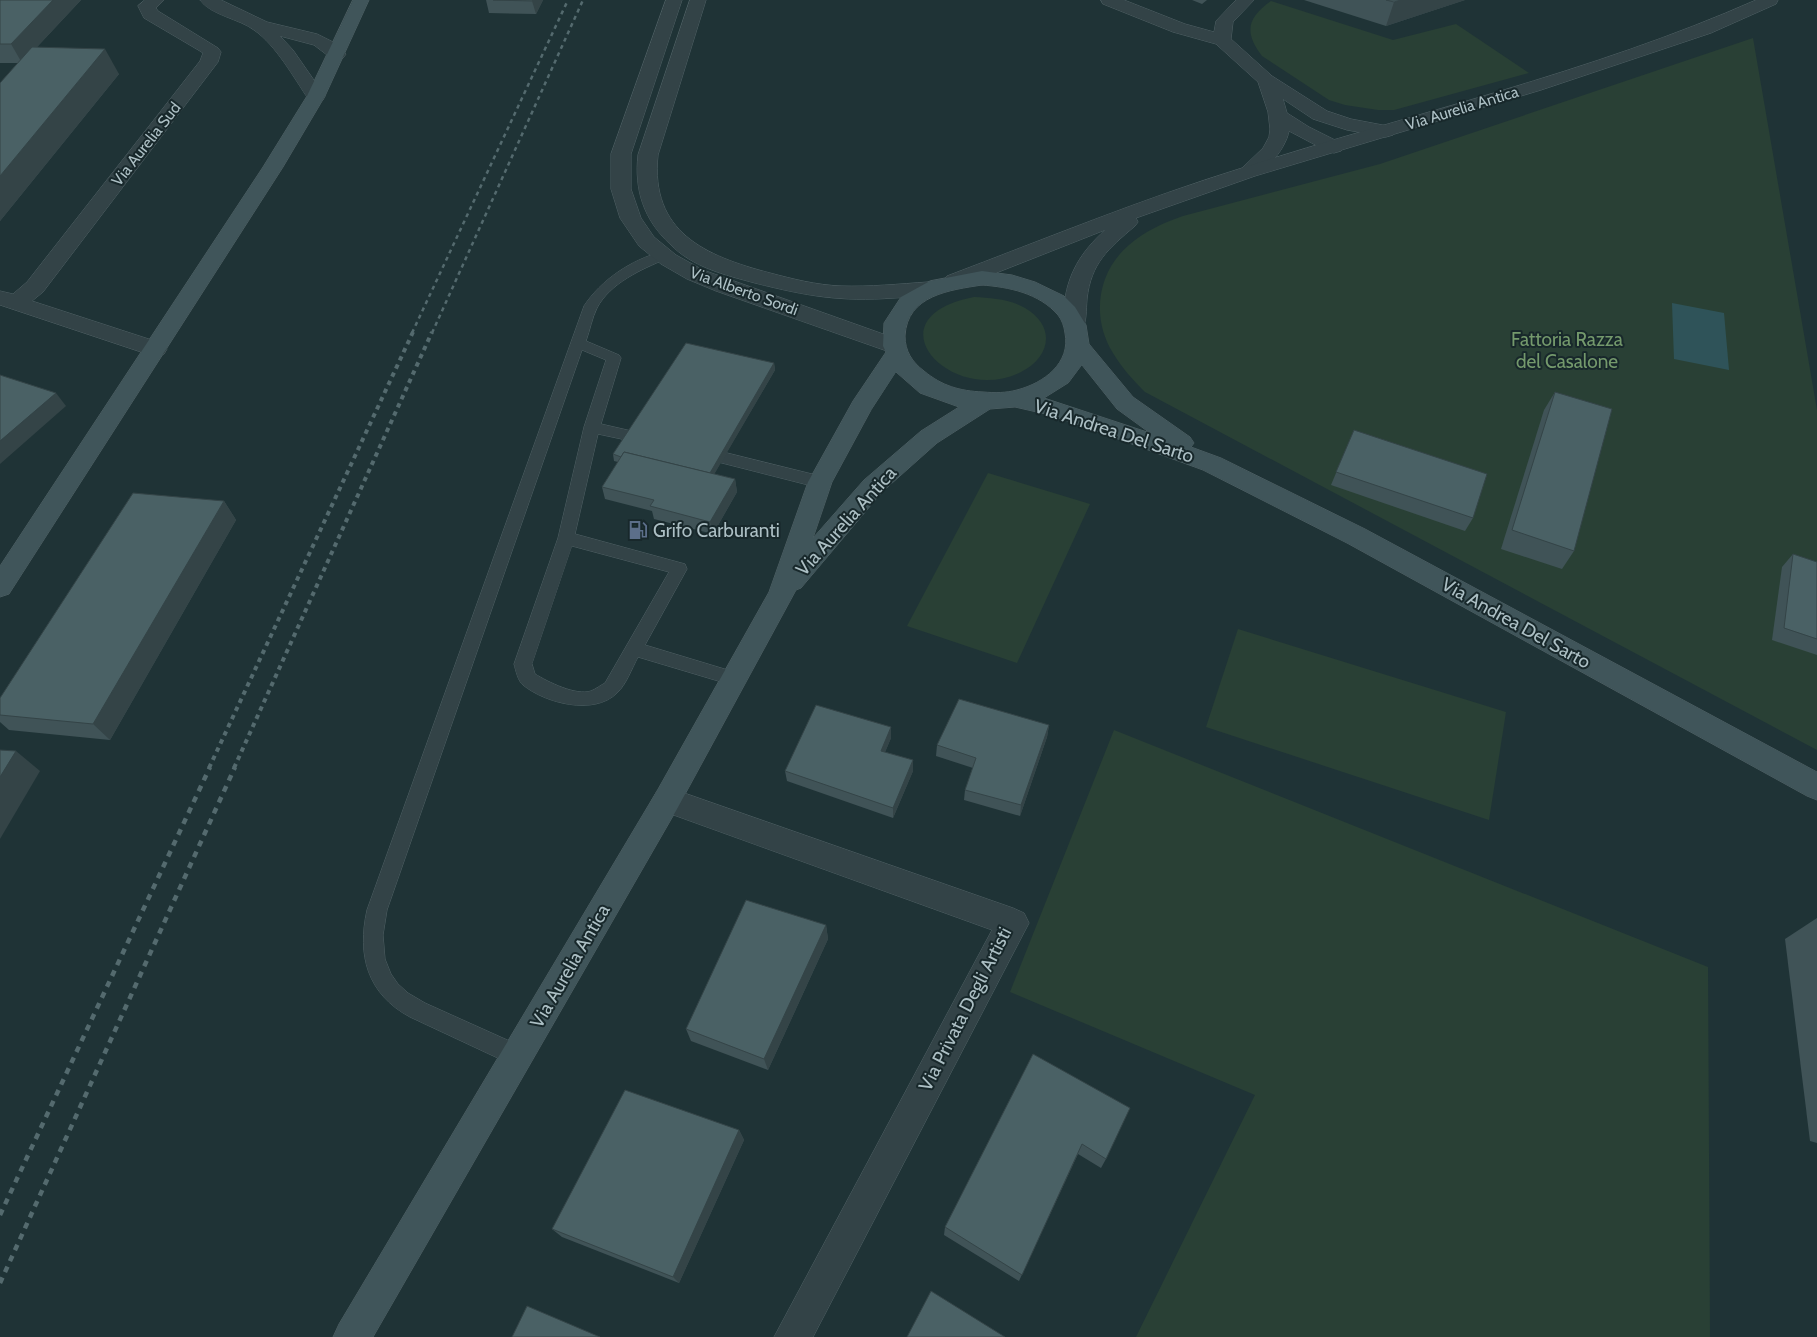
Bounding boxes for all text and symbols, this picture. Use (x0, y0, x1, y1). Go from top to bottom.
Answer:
street label: Via Aurelia Antica (1403, 82, 1521, 134)
street label: Via Aurelia Sud (107, 98, 185, 190)
street label: Via Alberto Sordi (687, 263, 801, 319)
park label: Fattoria Razza del Casalone (1511, 328, 1623, 373)
street label: Via Andrea Del Sarto (1031, 394, 1197, 468)
street label: Via Aurelia Antica (791, 462, 901, 580)
fuel station icon: Grifo Carburanti (627, 519, 649, 541)
place label: Grifo Carburanti (653, 519, 780, 542)
street label: Via Andrea Del Sarto (1437, 573, 1595, 673)
street label: Via Aurelia Antica (525, 900, 615, 1032)
street label: Via Privata Degli Artisti (914, 923, 1016, 1095)

